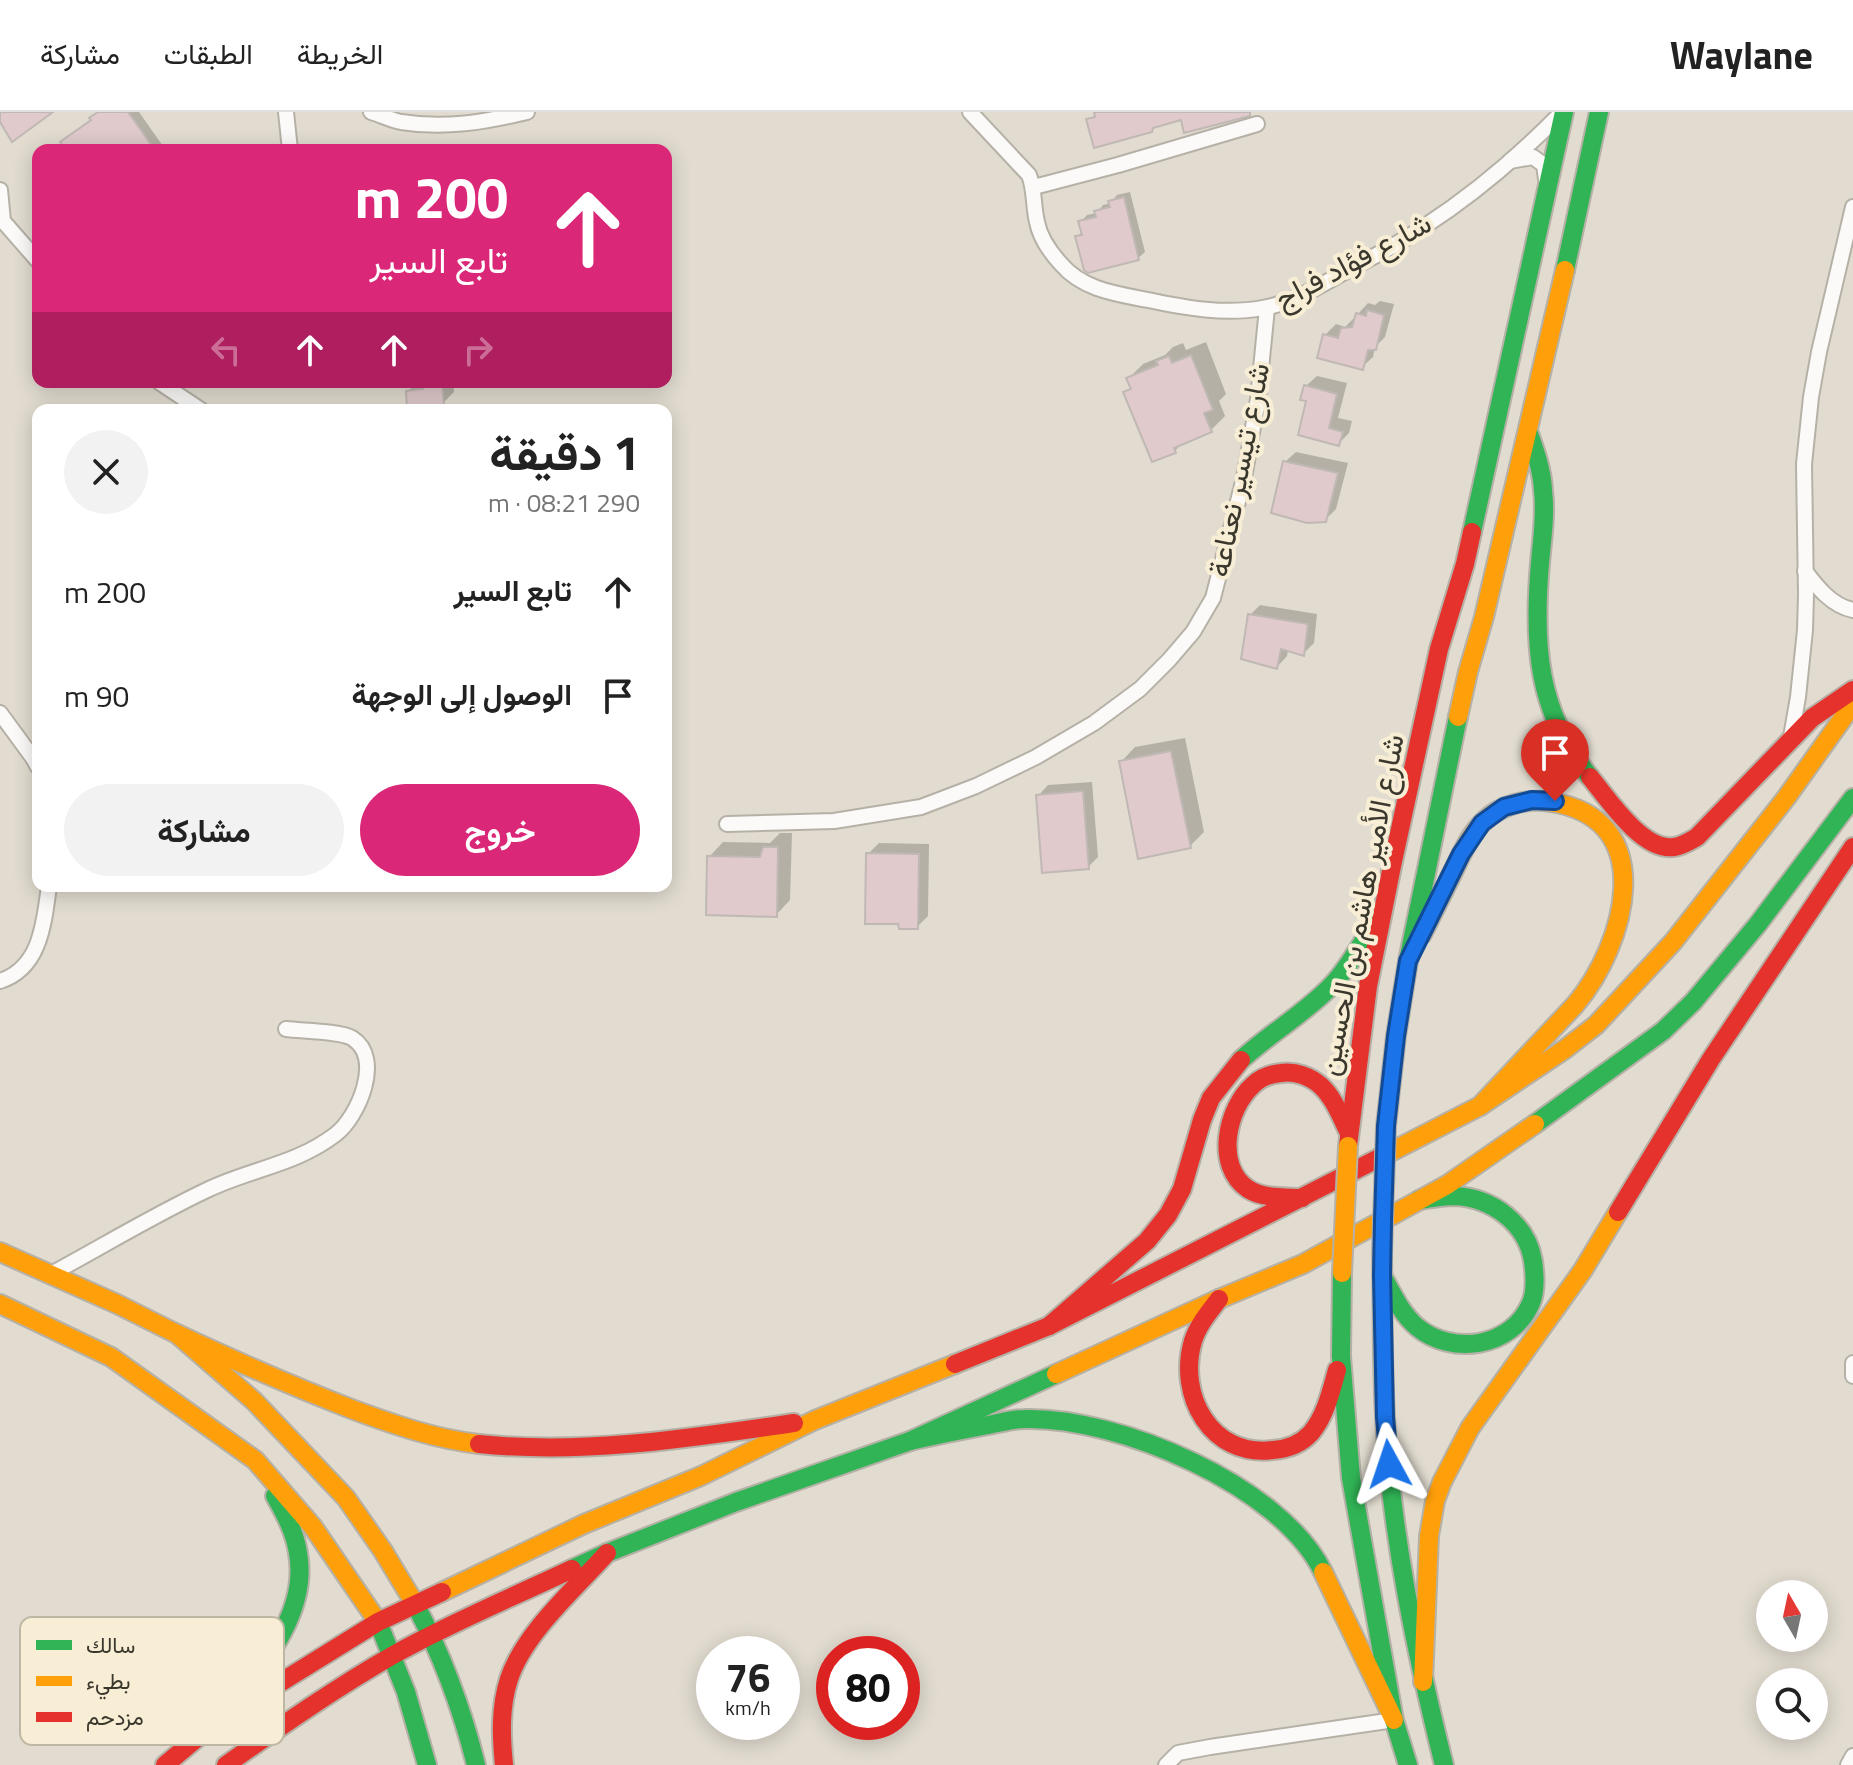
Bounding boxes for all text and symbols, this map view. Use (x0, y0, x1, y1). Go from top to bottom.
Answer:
text: Waylane (1670, 26, 1813, 84)
text: مشاركة (40, 32, 120, 75)
text: الطبقات (164, 32, 253, 75)
text: الخريطة (297, 32, 383, 75)
text: 200 m (355, 155, 508, 240)
icon: ahead (536, 176, 640, 280)
street label: شارع فؤاد فراج (1266, 199, 1439, 321)
text: تابع السير (369, 232, 508, 287)
icon: left (204, 328, 248, 372)
icon: ahead (288, 328, 332, 372)
icon: ahead (372, 328, 416, 372)
icon: right (456, 328, 500, 372)
street label: شارع تيسير نعناعة (1195, 359, 1281, 581)
text: 1 دقيقة (489, 416, 640, 489)
button: close (64, 430, 148, 514)
text: 290 m · 08:21 (488, 483, 640, 522)
text: تابع السير (454, 567, 572, 613)
text: 200 m (64, 569, 146, 615)
icon: ahead (596, 570, 640, 614)
text: الوصول إلى الوجهة (351, 671, 572, 717)
text: 90 m (64, 673, 129, 719)
icon: arrive (596, 674, 640, 718)
pin (1521, 719, 1589, 801)
street label: شارع الأمير هاشم بن الحسين (1304, 730, 1416, 1080)
icon: arrive (1533, 731, 1577, 775)
button: مشاركة (64, 784, 344, 876)
button: خروج (360, 784, 640, 876)
position arrow (1347, 1422, 1431, 1506)
north arrow (1756, 1580, 1828, 1652)
map controls (1756, 1580, 1828, 1740)
legend (20, 1617, 284, 1745)
text: سالك (86, 1628, 135, 1662)
speed limit sign: 80 (816, 1636, 920, 1740)
text: 76 (726, 1647, 770, 1708)
text: بطيء (86, 1664, 131, 1700)
button: search (1756, 1668, 1828, 1740)
text: km/h (725, 1692, 771, 1723)
text: مزدحم (86, 1700, 144, 1734)

